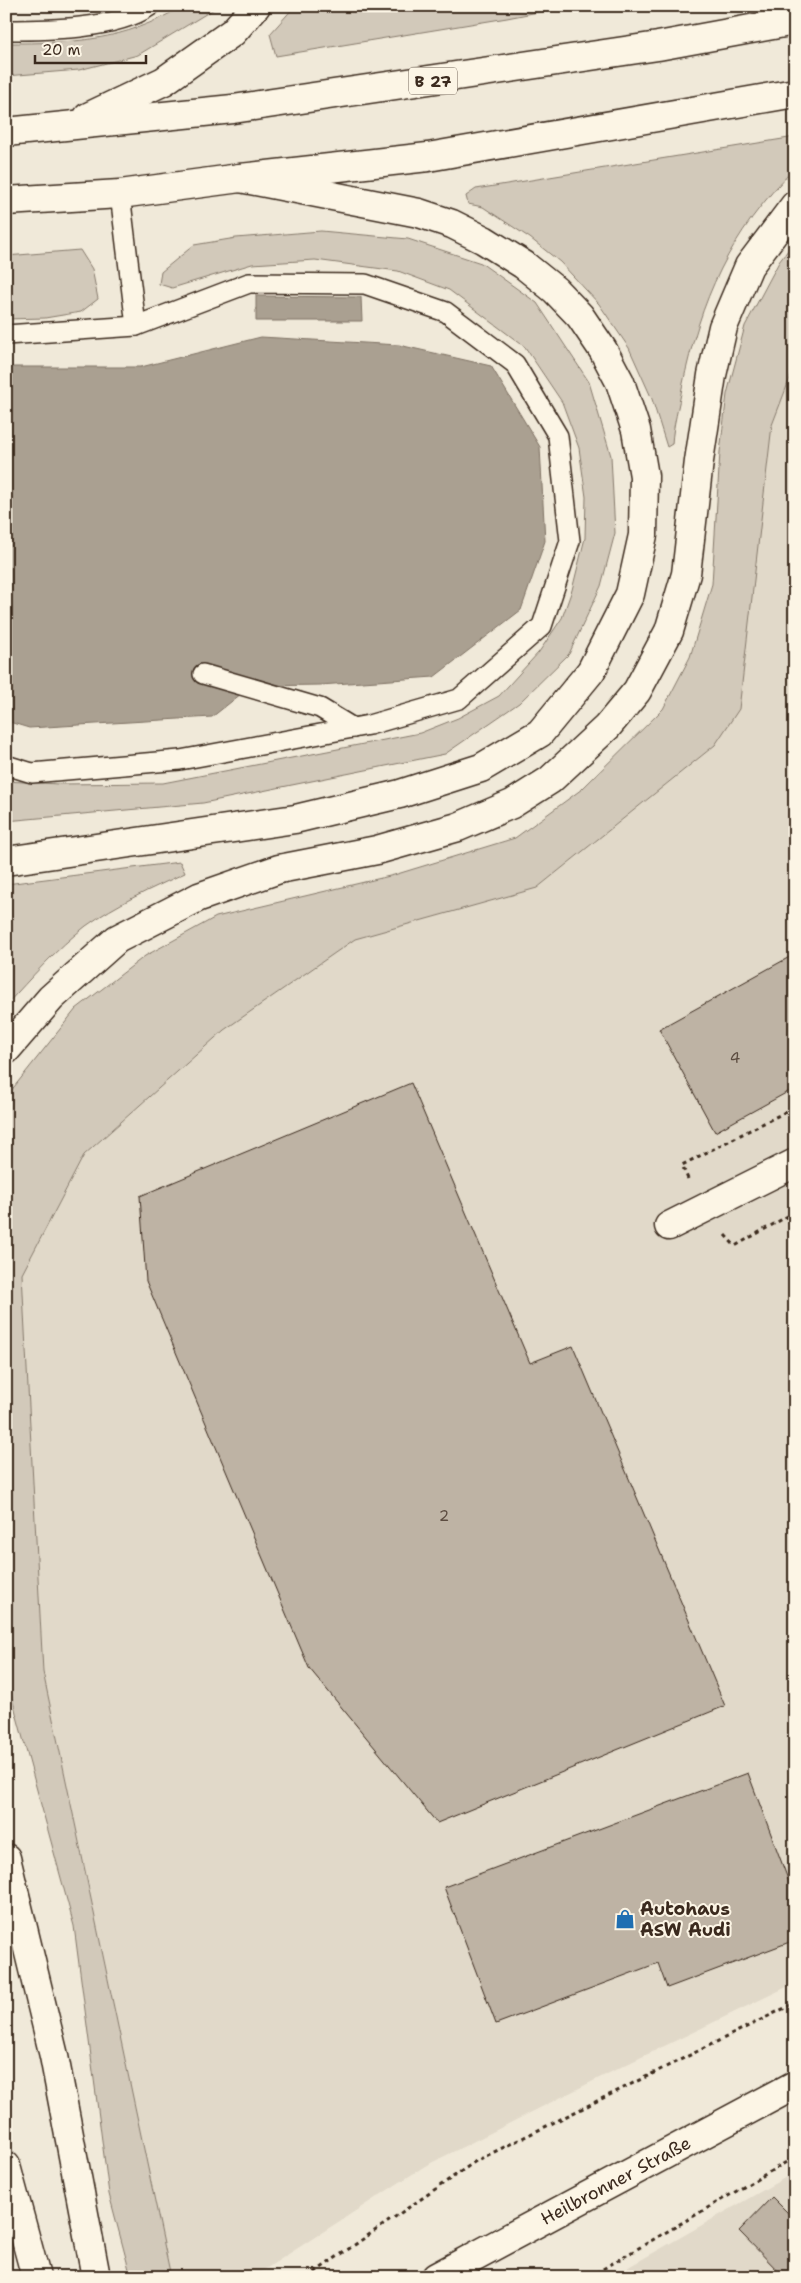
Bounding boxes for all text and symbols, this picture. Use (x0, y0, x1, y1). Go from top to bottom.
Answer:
scale bar (35, 32, 146, 64)
text: 20 m (42, 40, 81, 60)
road number: B 27 (409, 68, 457, 94)
house number: 4 (730, 1048, 740, 1068)
house number: 2 (439, 1506, 449, 1526)
place label: Autohaus ASW Audi (640, 1897, 731, 1942)
shop icon: Autohaus ASW Audi (614, 1908, 636, 1930)
street label: Heilbronner Straße (537, 2131, 695, 2231)

